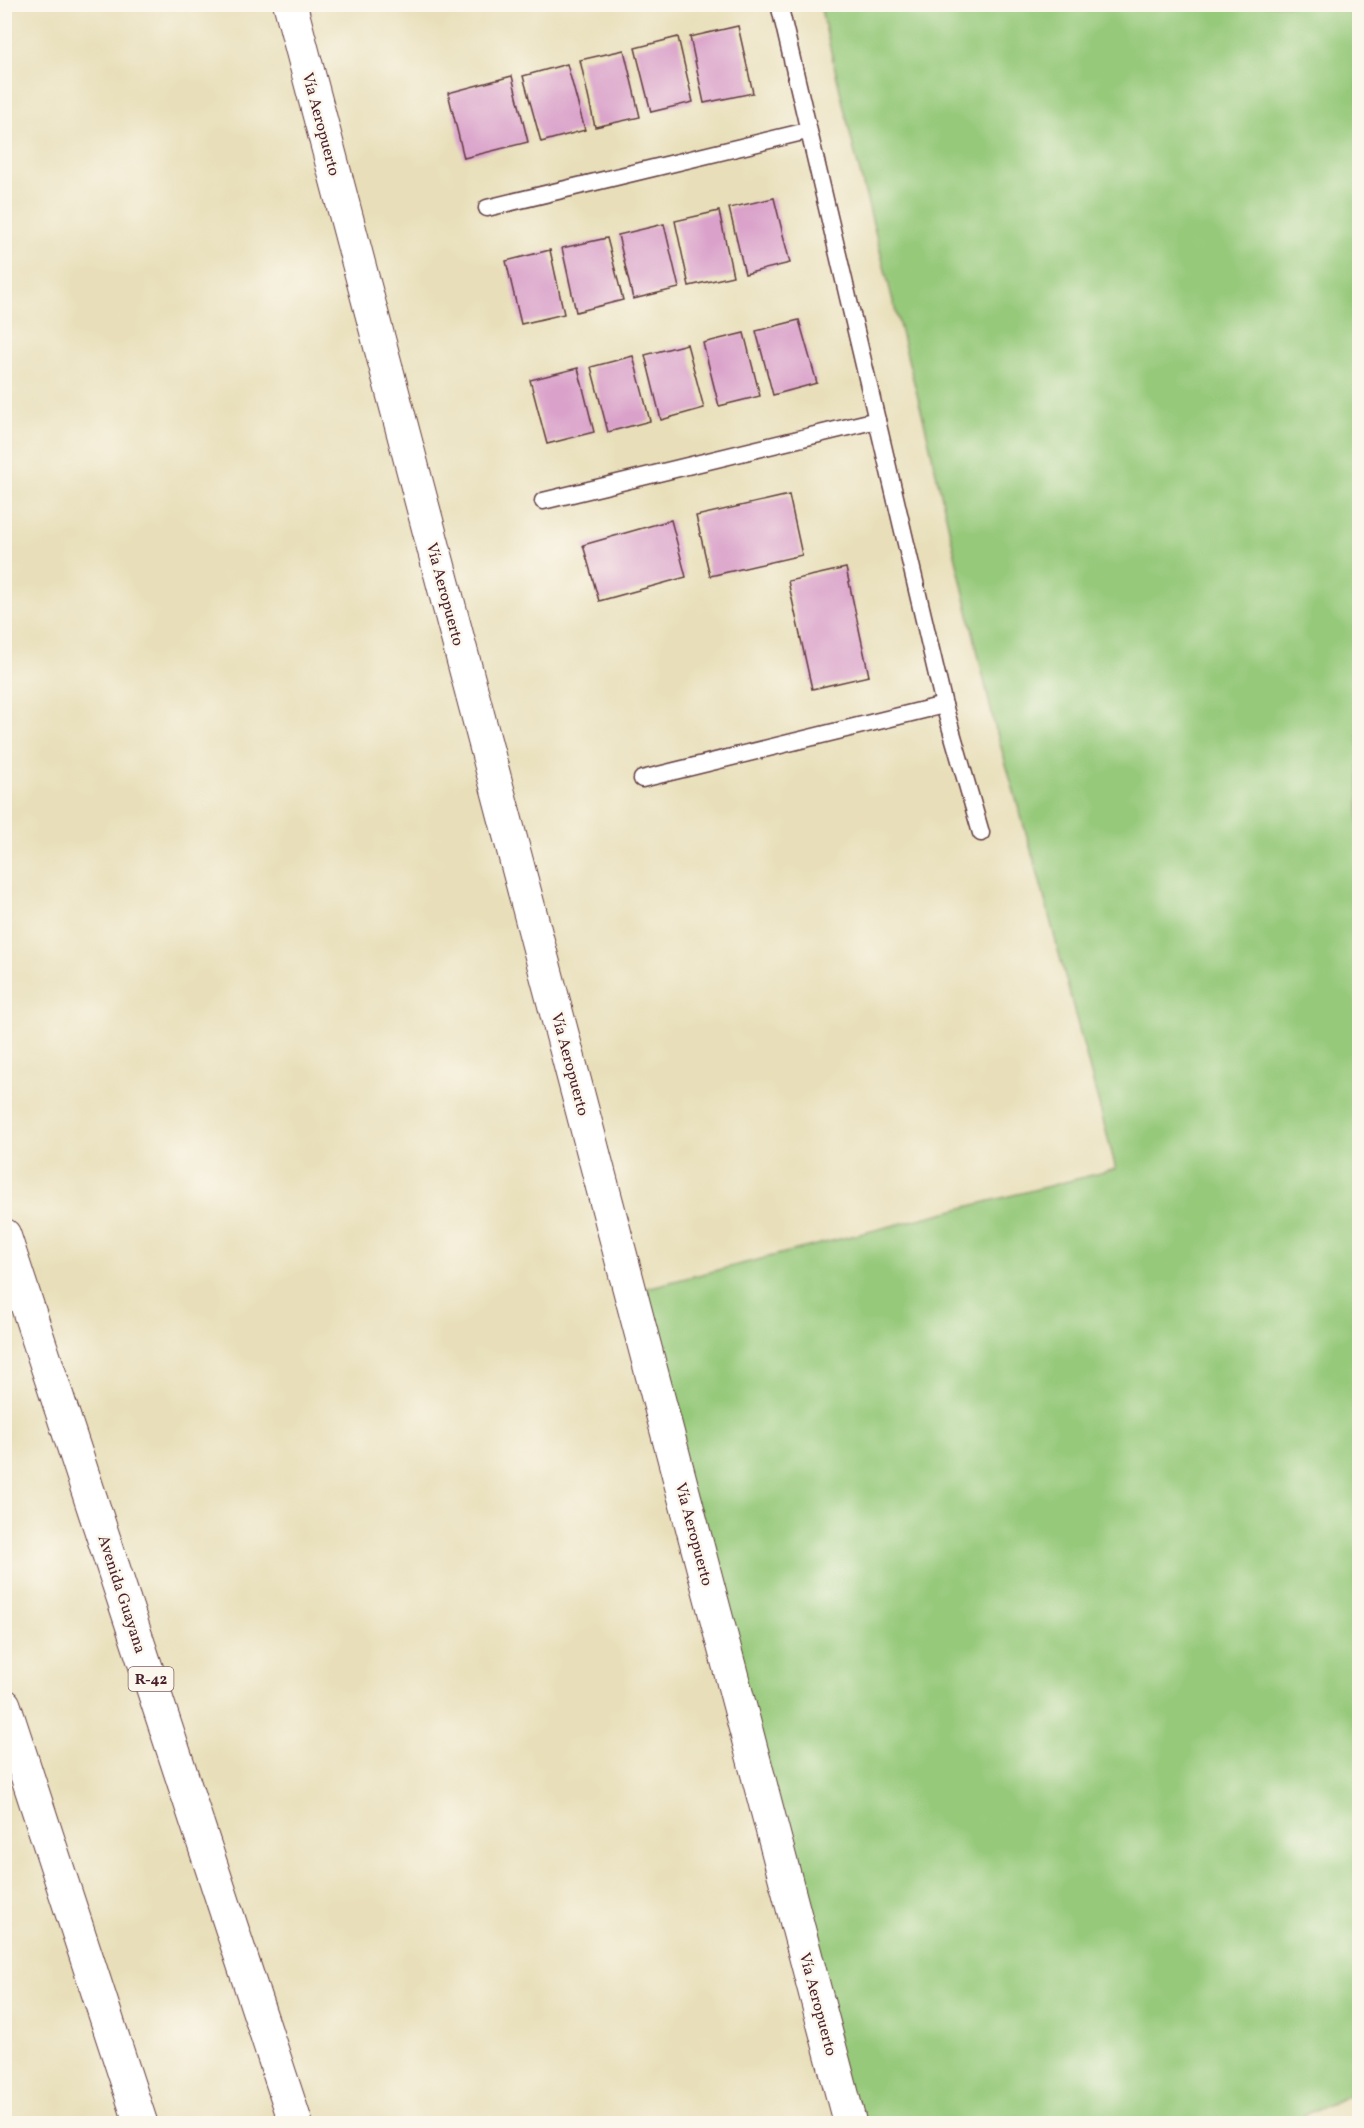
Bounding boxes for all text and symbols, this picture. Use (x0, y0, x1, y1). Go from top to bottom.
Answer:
street label: Vía Aeropuerto (296, 70, 344, 179)
street label: Vía Aeropuerto (420, 540, 468, 649)
street label: Vía Aeropuerto (545, 1010, 593, 1119)
street label: Vía Aeropuerto (669, 1480, 717, 1589)
street label: Avenida Guayana (92, 1533, 151, 1657)
road number: R-42 (128, 1667, 174, 1691)
street label: Vía Aeropuerto (793, 1950, 841, 2059)

